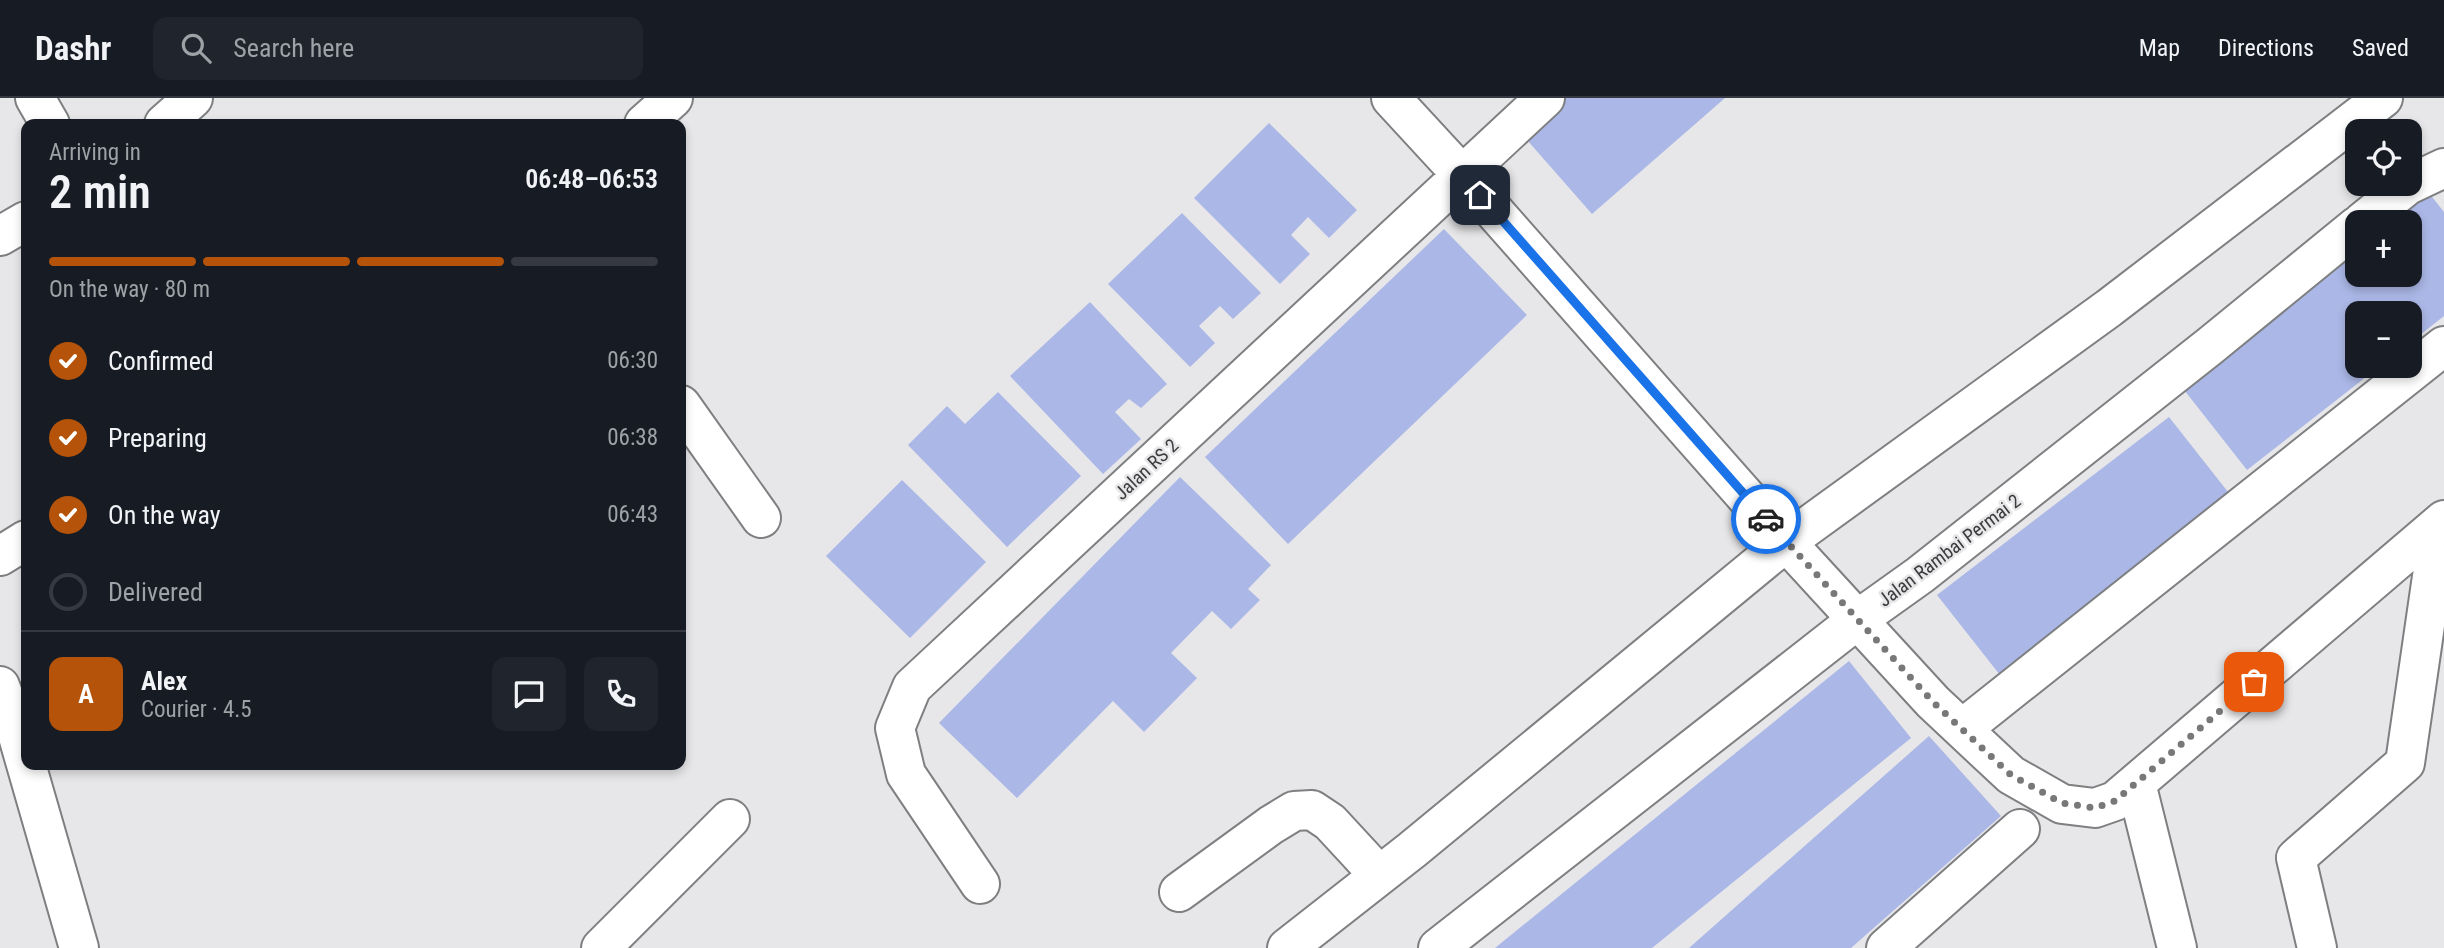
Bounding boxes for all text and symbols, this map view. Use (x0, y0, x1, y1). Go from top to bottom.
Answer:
search box (153, 17, 643, 80)
text: Dashr (35, 29, 111, 68)
icon: search (177, 29, 215, 67)
text: Search here (233, 33, 354, 63)
text: Map (2139, 34, 2180, 62)
text: Directions (2218, 34, 2314, 62)
text: Saved (2352, 34, 2409, 62)
map controls (2345, 119, 2422, 378)
button: locate (2345, 119, 2422, 196)
text: Arriving in (49, 139, 141, 166)
text: 06:48–06:53 (525, 164, 658, 194)
text: 2 min (49, 165, 151, 219)
pin (1450, 165, 1510, 225)
icon: home (1461, 176, 1499, 214)
button: + (2345, 210, 2422, 287)
text: On the way · 80 m (49, 276, 210, 303)
button: − (2345, 301, 2422, 378)
icon: check (49, 342, 87, 380)
text: Confirmed (108, 346, 214, 376)
text: 06:30 (607, 347, 658, 374)
icon: check (49, 419, 87, 457)
text: Preparing (108, 423, 207, 453)
text: 06:38 (607, 424, 658, 451)
street label: Jalan RS 2 (1110, 434, 1183, 505)
courier (1731, 484, 1801, 554)
street label: Jalan Rambai Permai 2 (1873, 489, 2025, 612)
icon: check (49, 496, 87, 534)
text: On the way (108, 500, 221, 530)
icon: car (1747, 500, 1785, 538)
text: 06:43 (607, 501, 658, 528)
text: Delivered (108, 577, 203, 607)
pin (2224, 652, 2284, 712)
button: chat (492, 657, 566, 731)
button: phone (584, 657, 658, 731)
icon: bag (2235, 663, 2273, 701)
text: Alex (141, 666, 187, 696)
text: A (78, 679, 94, 709)
text: Courier · 4.5 (141, 696, 252, 723)

